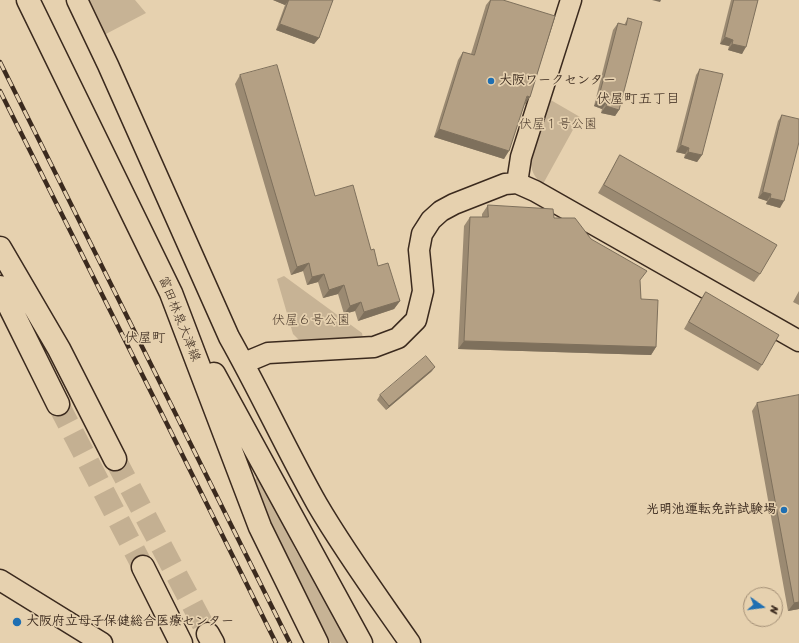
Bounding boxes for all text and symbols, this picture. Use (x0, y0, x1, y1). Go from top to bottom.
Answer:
place label: 大阪ワークセンター (499, 73, 616, 89)
marker: 大阪ワークセンター (486, 76, 496, 86)
district label: 伏屋町五丁目 (596, 91, 680, 107)
park label: 伏屋１号公園 (519, 117, 597, 133)
street label: 富田林泉大津線 (155, 274, 203, 364)
park label: 伏屋６号公園 (272, 313, 350, 329)
district label: 伏屋町 (124, 330, 166, 346)
place label: 光明池運転免許試験場 (646, 502, 776, 518)
marker: 光明池運転免許試験場 (779, 505, 789, 515)
north arrow (743, 587, 783, 627)
text: N (764, 604, 784, 616)
place label: 大阪府立母子保健総合医療センター (26, 614, 234, 630)
marker: 大阪府立母子保健総合医療センター (11, 616, 23, 628)

